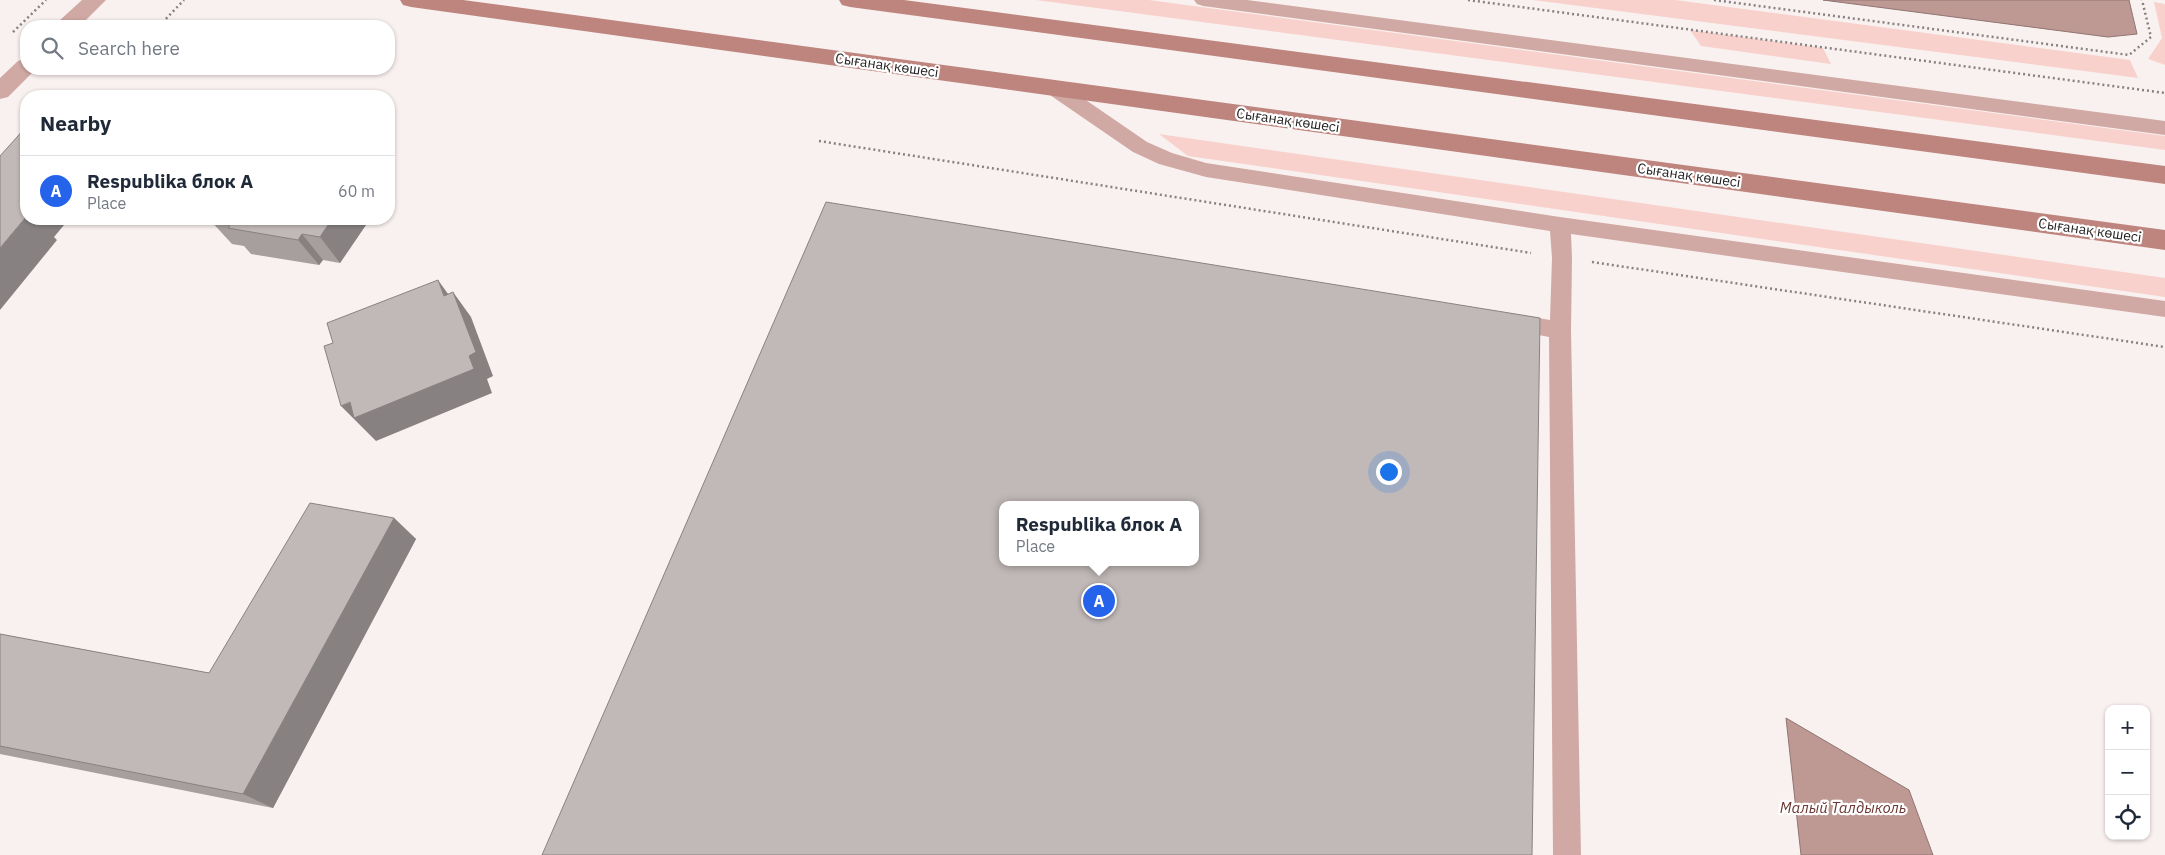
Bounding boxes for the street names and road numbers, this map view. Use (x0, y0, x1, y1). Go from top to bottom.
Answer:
street label: Сығанақ көшесі (834, 49, 940, 81)
street label: Сығанақ көшесі (1235, 104, 1341, 136)
street label: Сығанақ көшесі (1636, 159, 1742, 191)
street label: Сығанақ көшесі (2037, 214, 2143, 246)

